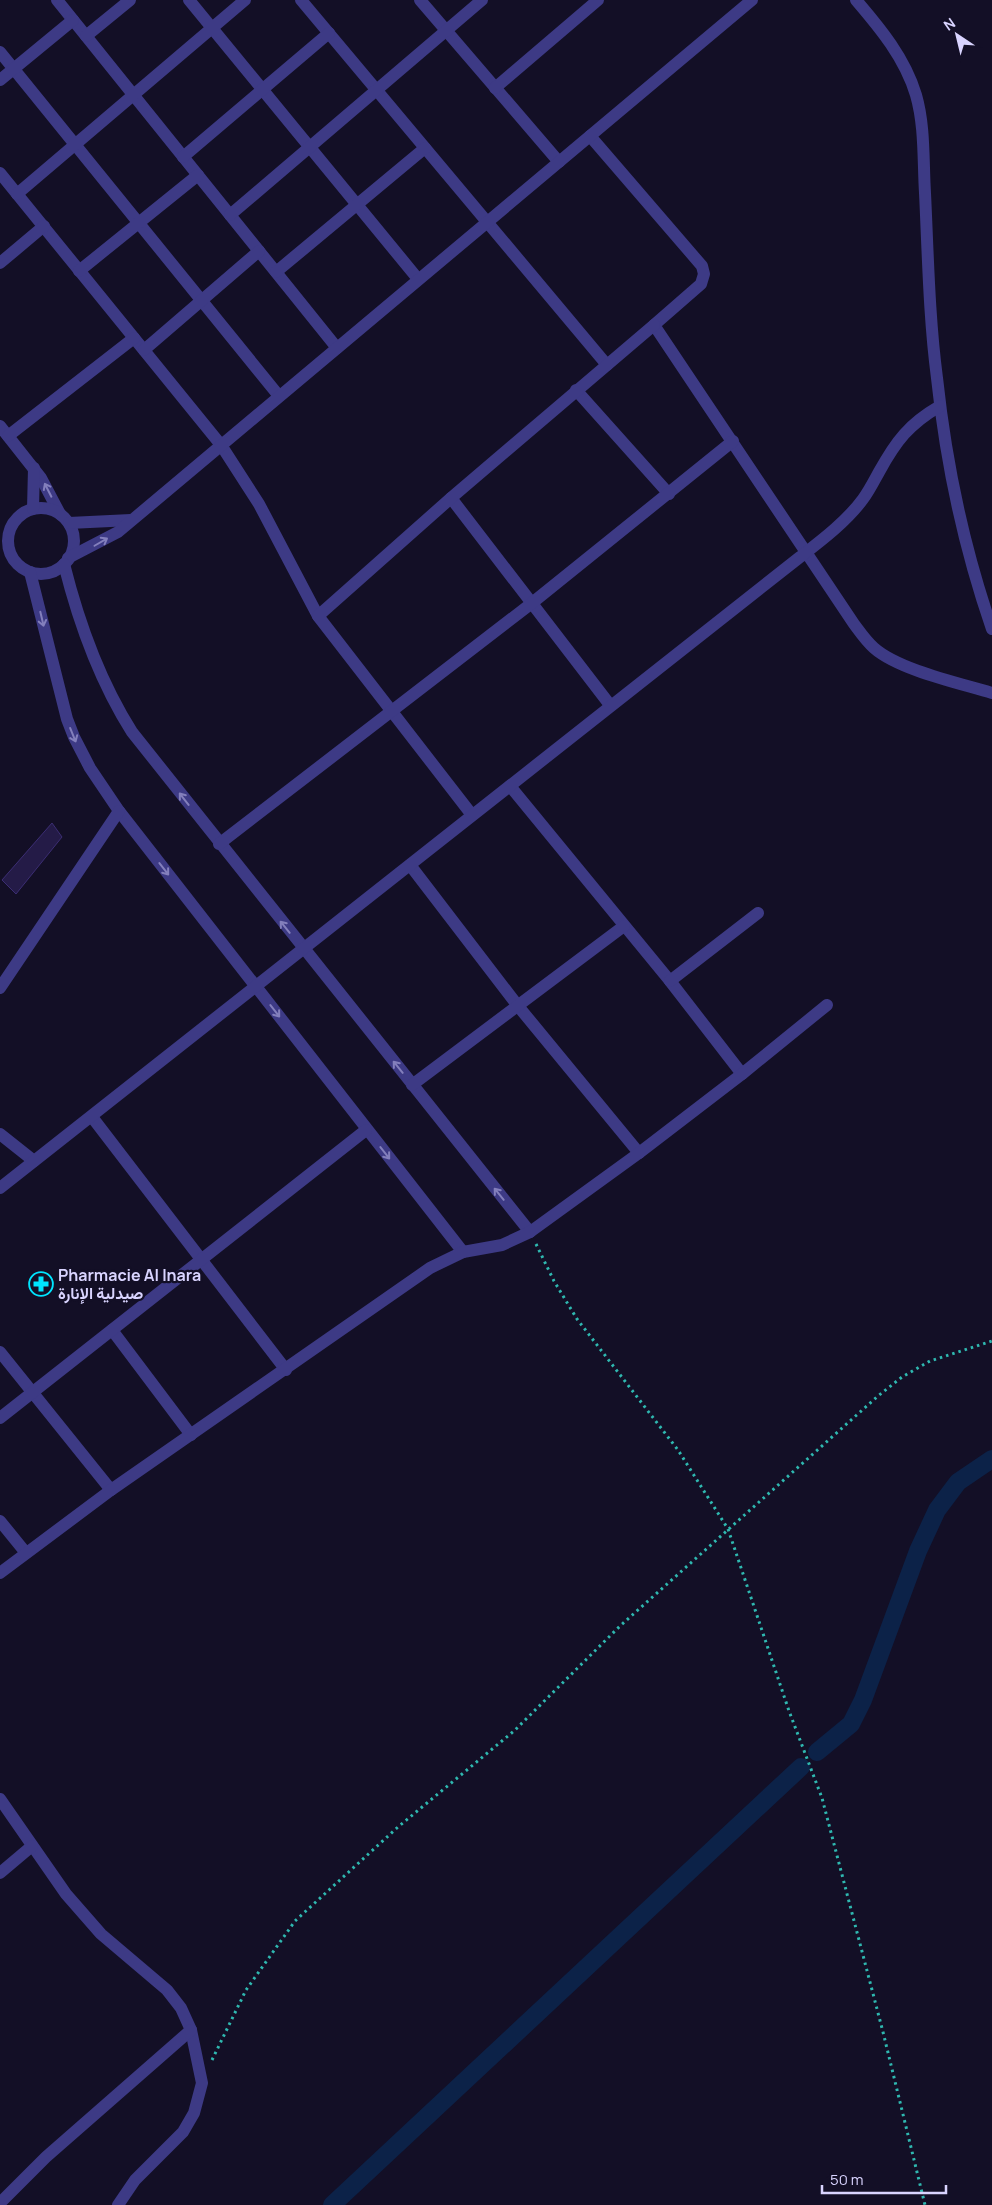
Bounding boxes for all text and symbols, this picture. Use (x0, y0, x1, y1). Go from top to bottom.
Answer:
north arrow (932, 10, 982, 60)
text: N (940, 13, 959, 35)
one-way arrow (43, 483, 53, 498)
one-way arrow (94, 537, 109, 547)
one-way arrow (38, 611, 47, 627)
one-way arrow (69, 727, 79, 742)
one-way arrow (179, 793, 190, 806)
one-way arrow (158, 862, 169, 875)
one-way arrow (280, 920, 291, 933)
one-way arrow (269, 1004, 280, 1017)
one-way arrow (392, 1061, 403, 1074)
one-way arrow (379, 1147, 390, 1160)
one-way arrow (494, 1188, 505, 1201)
place label: Pharmacie Al Inara صيدلية الإنارة (58, 1264, 201, 1304)
pharmacy icon: Pharmacie Al Inara صيدلية الإنارة (28, 1271, 54, 1297)
scale bar (822, 2162, 946, 2194)
text: 50 m (830, 2169, 864, 2190)

